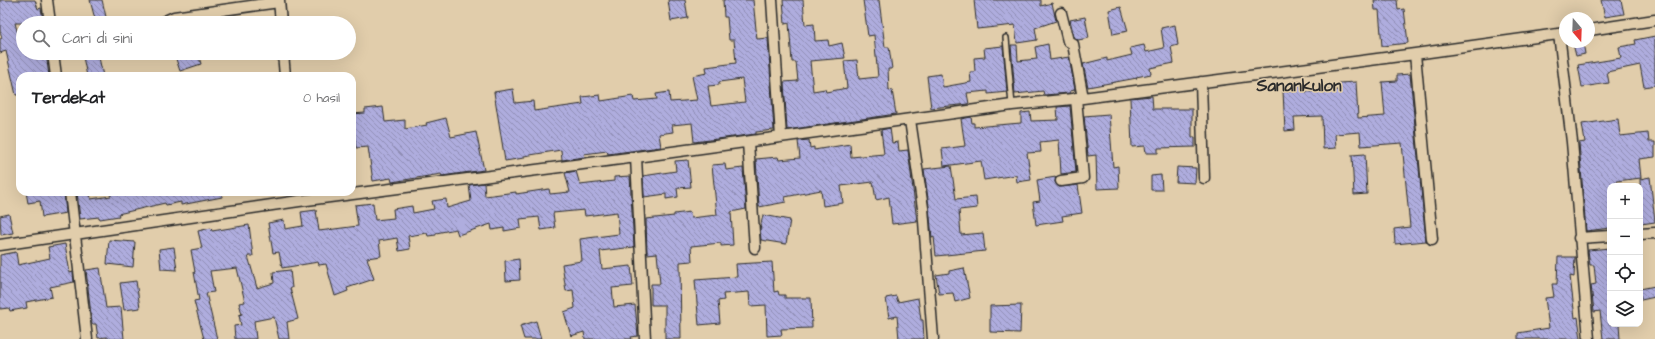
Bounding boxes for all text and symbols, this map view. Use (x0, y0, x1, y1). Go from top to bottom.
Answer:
north arrow (1559, 12, 1595, 48)
search box (16, 16, 356, 60)
icon: search (30, 27, 52, 49)
text: Cari di sini (62, 28, 132, 49)
district label: Sanankulon (1255, 74, 1342, 98)
text: Terdekat (32, 86, 105, 110)
text: 0 hasil (303, 89, 340, 107)
map controls (1607, 183, 1643, 327)
button: + (1607, 183, 1643, 219)
button: − (1607, 219, 1643, 255)
button: locate (1607, 255, 1643, 291)
button: layers (1607, 291, 1643, 327)

